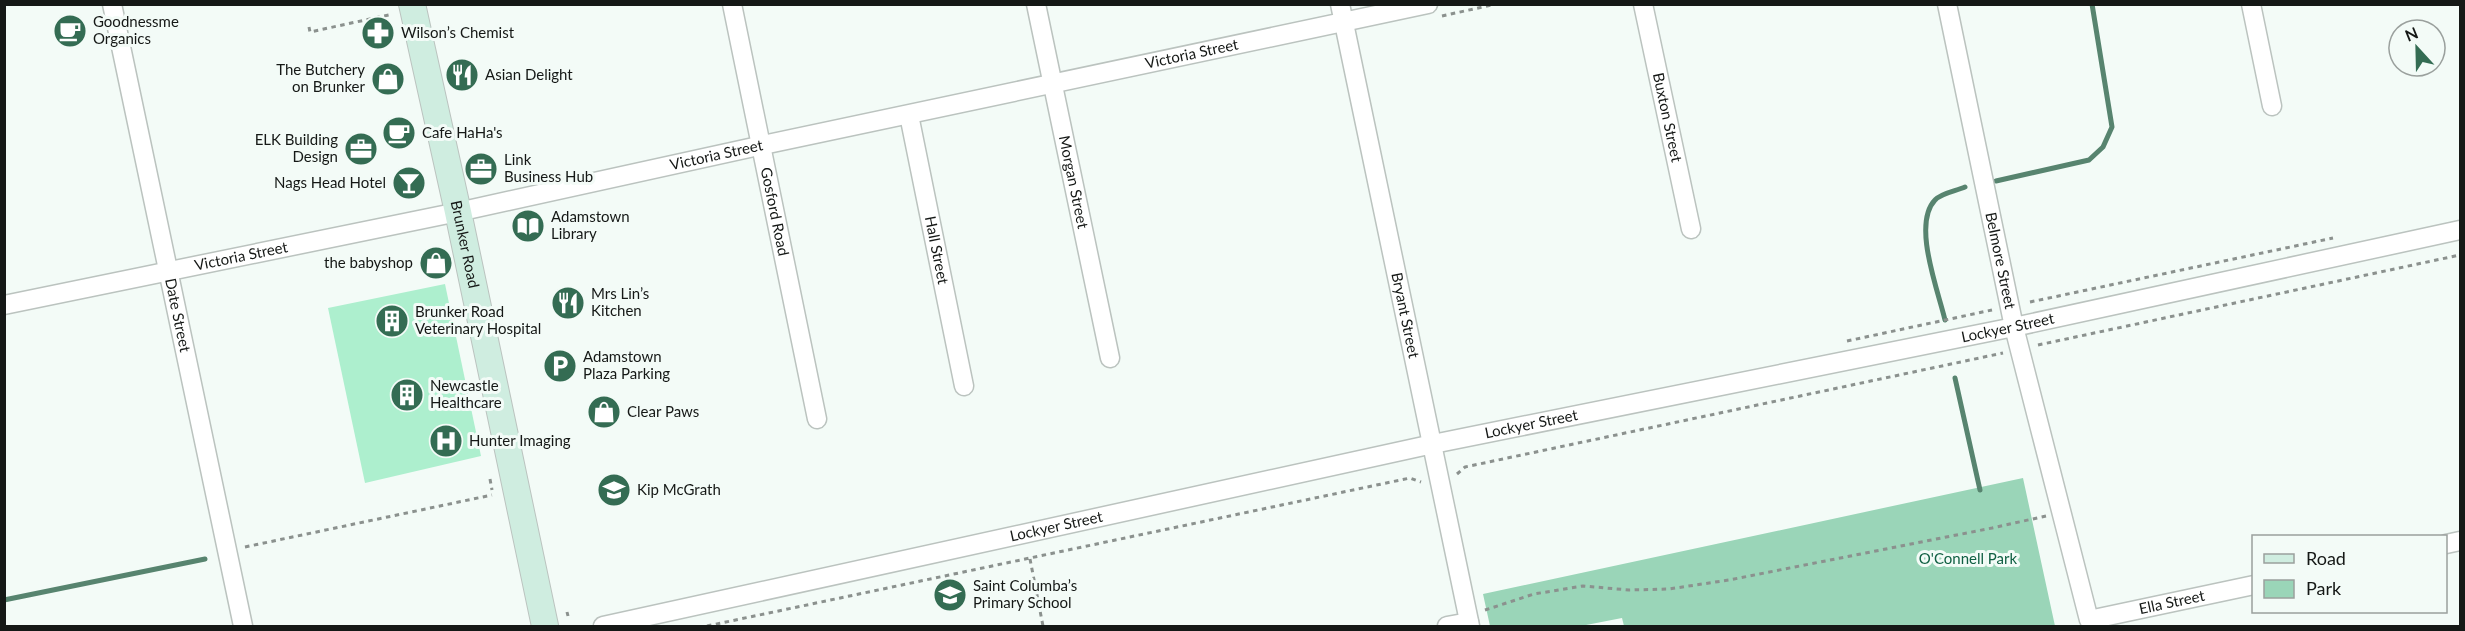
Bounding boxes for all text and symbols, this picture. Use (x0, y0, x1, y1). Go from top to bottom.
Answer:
place label: Goodnessme Organics (93, 12, 179, 47)
cafe icon: Goodnessme Organics (52, 13, 88, 49)
pharmacy icon: Wilson’s Chemist (360, 15, 396, 51)
north arrow (2387, 18, 2447, 78)
place label: Wilson’s Chemist (401, 23, 515, 41)
text: N (2402, 23, 2420, 45)
street label: Victoria Street (1143, 34, 1240, 72)
restaurant icon: Asian Delight (444, 57, 480, 93)
place label: The Butchery on Brunker (276, 60, 366, 95)
shop icon: The Butchery on Brunker (370, 61, 406, 97)
place label: Asian Delight (485, 65, 573, 83)
street label: Buxton Street (1650, 71, 1687, 164)
cafe icon: Cafe HaHa's (381, 115, 417, 151)
place label: Cafe HaHa's (422, 123, 503, 141)
place label: ELK Building Design (255, 130, 338, 165)
office icon: ELK Building Design (343, 131, 379, 167)
street label: Morgan Street (1056, 134, 1093, 231)
street label: Victoria Street (668, 135, 765, 173)
place label: Link Business Hub (504, 150, 593, 185)
office icon: Link Business Hub (463, 151, 499, 187)
bar icon: Nags Head Hotel (391, 165, 427, 201)
street label: Gosford Road (758, 166, 793, 257)
place label: Nags Head Hotel (274, 173, 386, 191)
street label: Brunker Road (448, 198, 484, 290)
place label: Adamstown Library (551, 207, 630, 242)
library icon: Adamstown Library (510, 208, 546, 244)
street label: Belmore Street (1982, 210, 2020, 311)
street label: Hall Street (922, 214, 953, 286)
street label: Victoria Street (193, 237, 290, 274)
shop icon: the babyshop (418, 245, 454, 281)
place label: the babyshop (324, 253, 413, 271)
street label: Bryant Street (1388, 271, 1424, 360)
street label: Date Street (162, 276, 195, 354)
place label: Mrs Lin’s Kitchen (591, 284, 649, 319)
restaurant icon: Mrs Lin’s Kitchen (550, 285, 586, 321)
place label: Brunker Road Veterinary Hospital (415, 302, 541, 337)
building icon: Brunker Road Veterinary Hospital (374, 303, 410, 339)
street label: Lockyer Street (1959, 308, 2056, 345)
place label: Adamstown Plaza Parking (583, 347, 670, 382)
parking icon: Adamstown Plaza Parking (542, 348, 578, 384)
place label: Newcastle Healthcare (430, 376, 502, 411)
building icon: Newcastle Healthcare (389, 377, 425, 413)
shop icon: Clear Paws (586, 394, 622, 430)
place label: Clear Paws (627, 402, 699, 420)
street label: Lockyer Street (1483, 405, 1580, 441)
hospital icon: Hunter Imaging (428, 423, 464, 459)
place label: Hunter Imaging (469, 431, 571, 449)
school or university icon: Kip McGrath (596, 472, 632, 508)
place label: Kip McGrath (637, 480, 721, 498)
street label: Lockyer Street (1008, 507, 1105, 545)
legend (2252, 535, 2447, 613)
text: Road (2306, 547, 2346, 569)
park label: O'Connell Park (1919, 549, 2018, 567)
place label: Saint Columba’s Primary School (973, 576, 1077, 611)
school or university icon: Saint Columba’s Primary School (932, 577, 968, 613)
text: Park (2306, 577, 2342, 599)
street label: Ella Street (2137, 586, 2207, 617)

